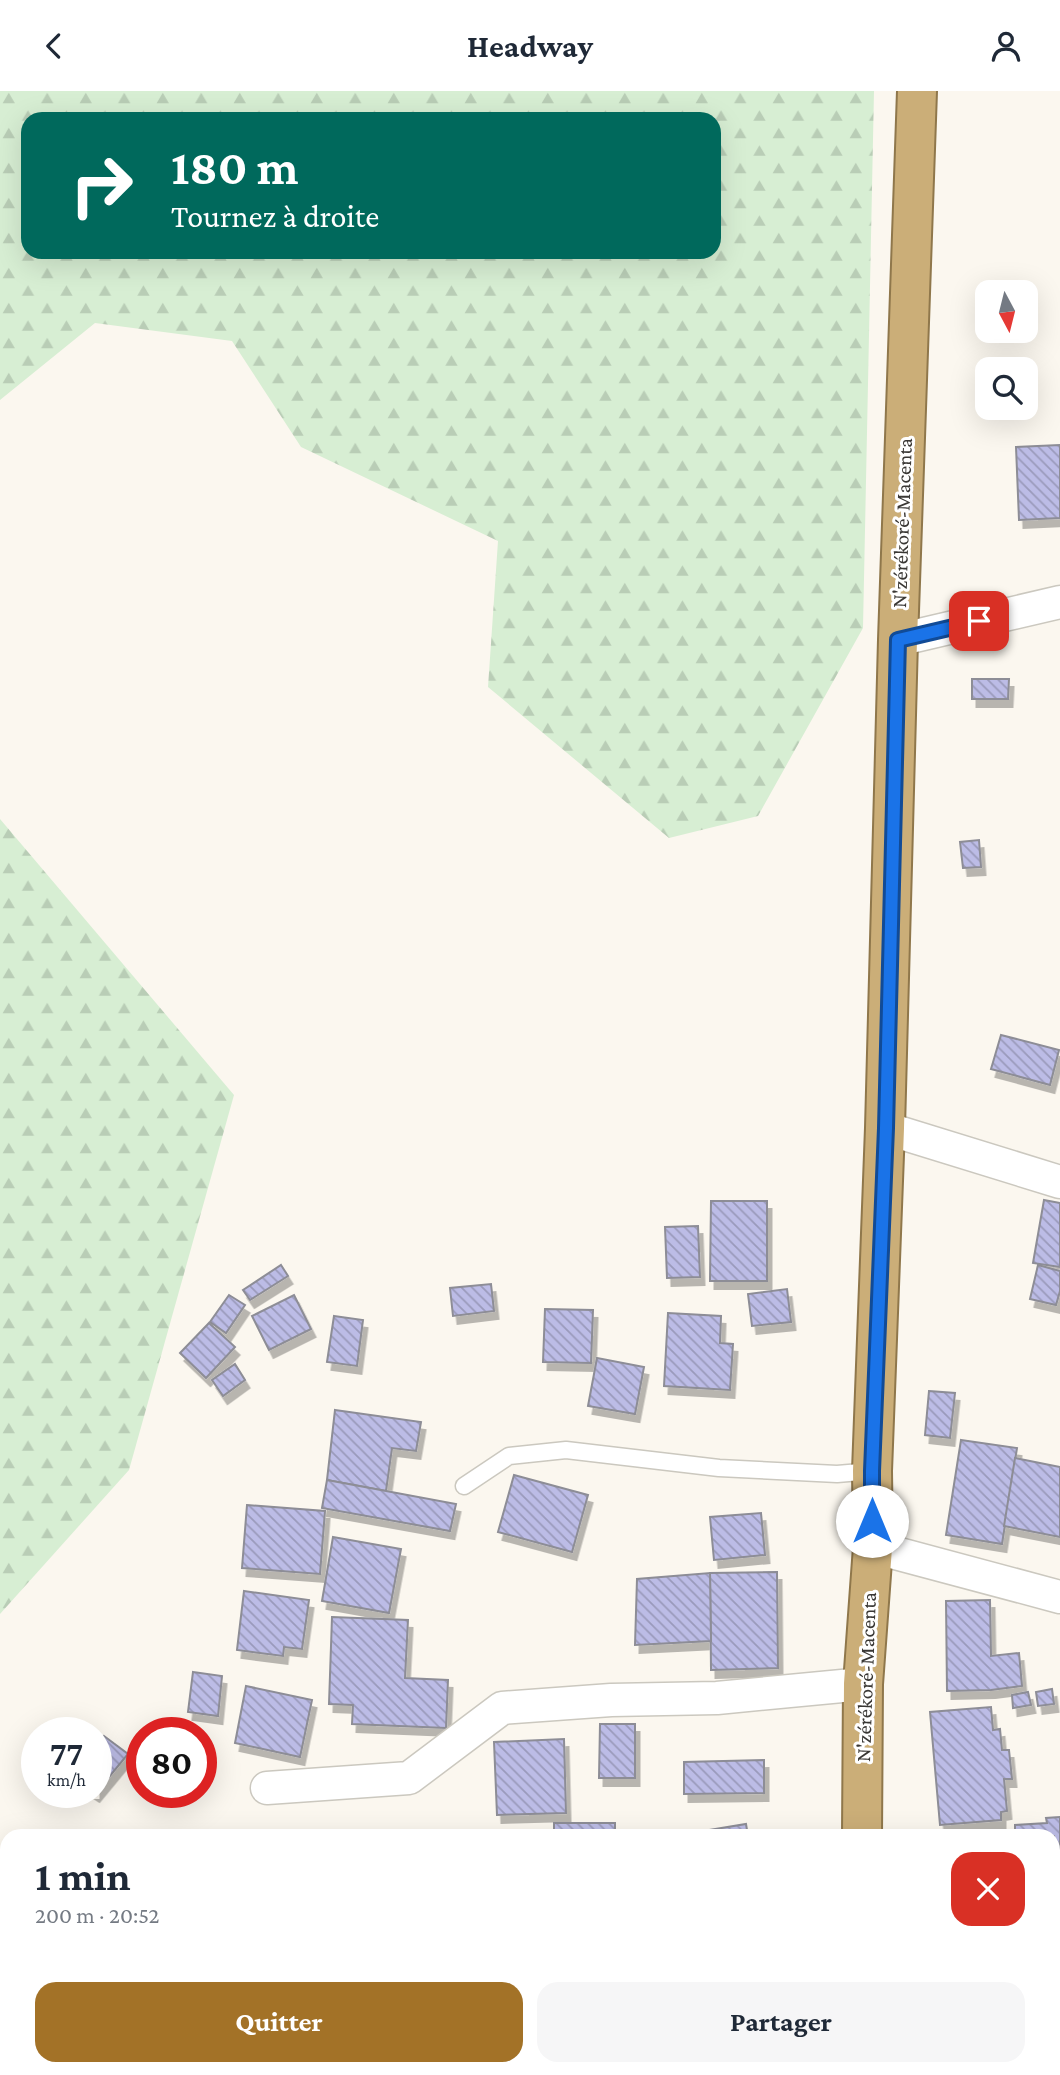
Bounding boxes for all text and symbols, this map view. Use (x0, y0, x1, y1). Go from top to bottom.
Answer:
icon: back (35, 27, 73, 65)
icon: person (987, 27, 1025, 65)
text: Headway (467, 28, 593, 64)
icon: right (56, 140, 147, 231)
text: 180 m (171, 140, 299, 195)
text: Tournez à droite (171, 198, 379, 234)
north arrow (975, 280, 1038, 343)
map controls (975, 280, 1038, 420)
button: search (975, 357, 1038, 420)
street label: N'zérékoré-Macenta (887, 437, 917, 608)
pin (949, 591, 1009, 651)
icon: arrive (960, 602, 998, 640)
position arrow (835, 1484, 909, 1558)
street label: N'zérékoré-Macenta (851, 1591, 881, 1762)
speed limit sign: 80 (126, 1717, 217, 1808)
text: 77 (50, 1734, 83, 1773)
text: km/h (47, 1770, 86, 1790)
text: 1 min (35, 1852, 131, 1899)
button: close (951, 1852, 1025, 1926)
text: 200 m · 20:52 (35, 1902, 159, 1928)
button: Quitter (35, 1982, 523, 2062)
button: Partager (537, 1982, 1025, 2062)

